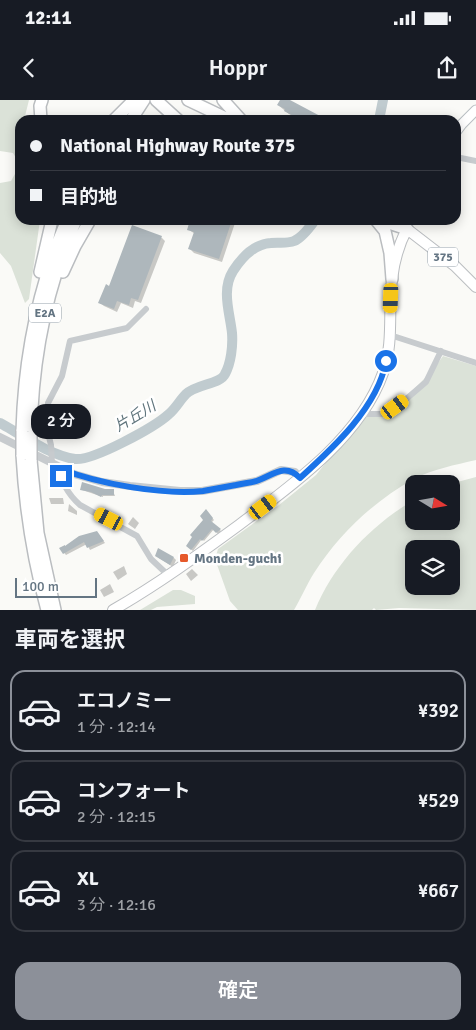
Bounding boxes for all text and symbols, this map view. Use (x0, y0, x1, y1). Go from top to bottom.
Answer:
text: 12:11 (25, 6, 72, 30)
icon: back (15, 54, 43, 82)
text: Hoppr (209, 54, 267, 81)
icon: share (433, 54, 461, 82)
text: National Highway Route 375 (60, 134, 295, 158)
text: 目的地 (60, 185, 117, 209)
road number: 375 (428, 248, 458, 266)
car (382, 283, 399, 313)
road number: E2A (29, 304, 61, 322)
route start (375, 350, 397, 372)
car (378, 392, 411, 422)
water label: 片丘川 (111, 396, 161, 435)
callout: 2 分 (31, 404, 91, 438)
text: 2 分 (47, 411, 75, 431)
route end (50, 465, 72, 487)
north arrow (405, 475, 460, 530)
map controls (405, 475, 460, 595)
car (246, 492, 279, 522)
car (92, 506, 125, 532)
button: layers (405, 540, 460, 595)
place label: Monden-guchi (194, 550, 282, 567)
marker: Monden-guchi (178, 552, 190, 564)
scale bar (15, 575, 98, 598)
text: 100 m (22, 578, 59, 595)
text: 車両を選択 (15, 626, 125, 653)
icon: car (17, 689, 62, 734)
text: エコノミー (77, 689, 172, 713)
text: ¥392 (418, 699, 459, 723)
text: 1 分 · 12:14 (77, 717, 156, 737)
icon: car (17, 779, 62, 824)
text: コンフォート (77, 779, 190, 803)
text: ¥529 (418, 789, 459, 813)
text: 2 分 · 12:15 (77, 807, 156, 827)
text: XL (77, 867, 99, 891)
icon: car (17, 869, 62, 914)
text: ¥667 (418, 879, 459, 903)
text: 3 分 · 12:16 (77, 895, 156, 915)
button: 確定 (15, 962, 461, 1020)

